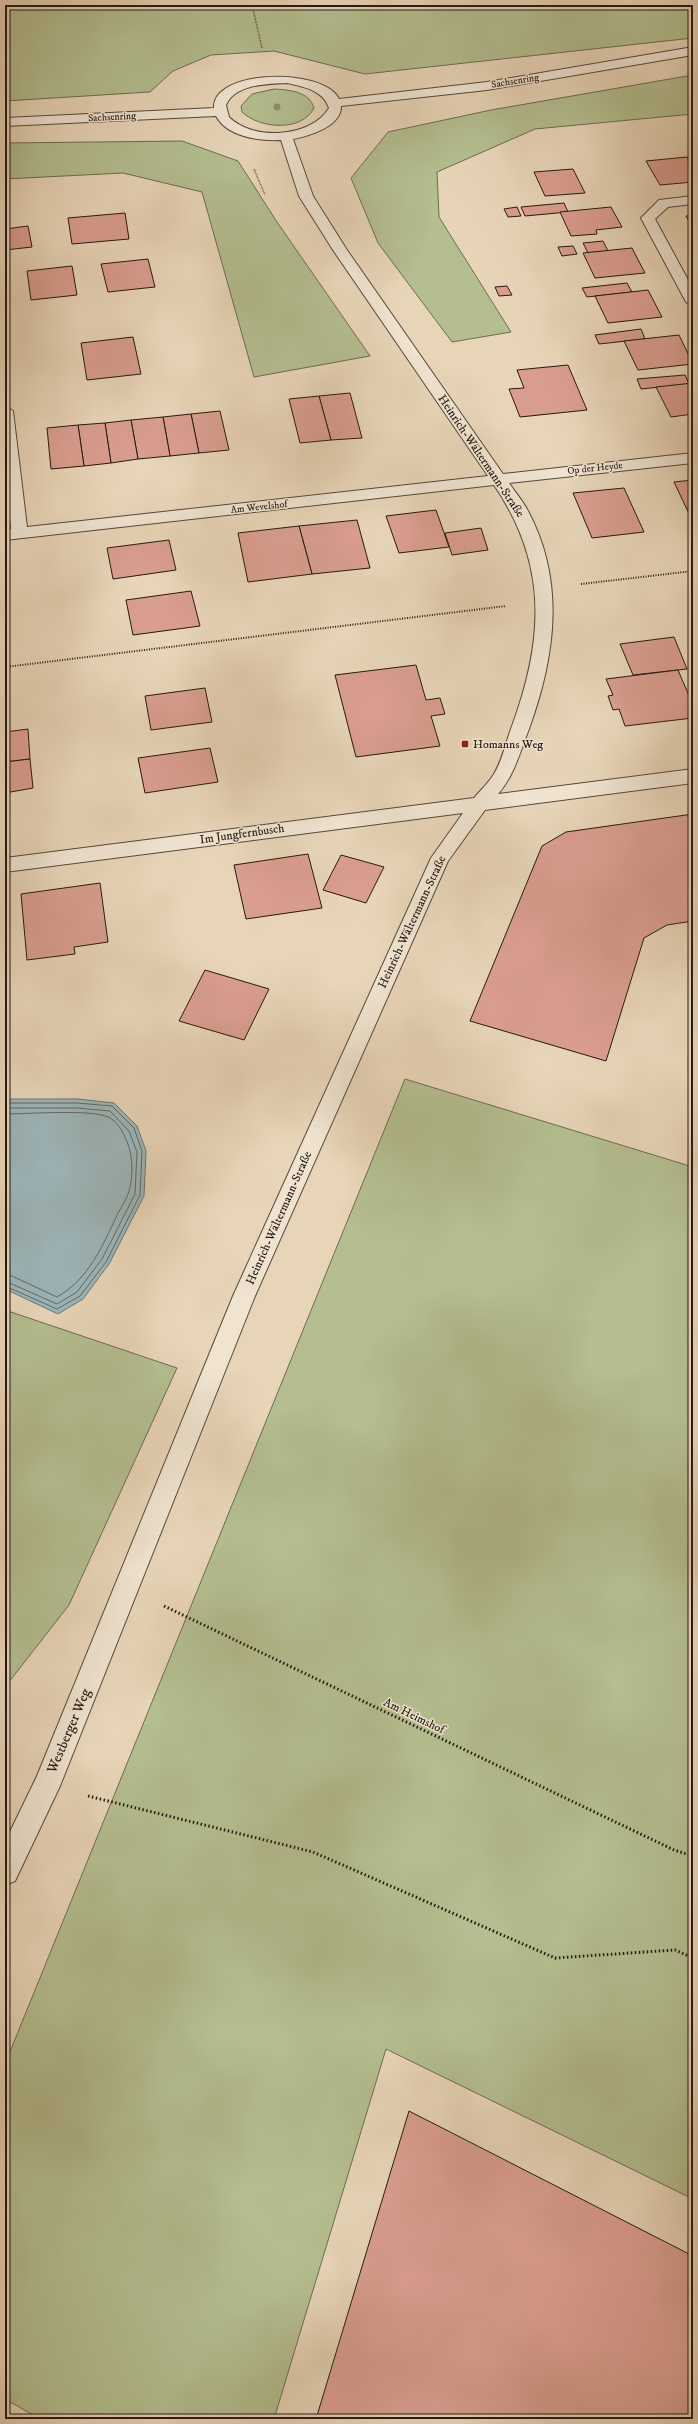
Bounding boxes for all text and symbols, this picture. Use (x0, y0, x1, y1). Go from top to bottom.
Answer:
street label: Sachsenring (490, 71, 540, 91)
street label: Sachsenring (88, 110, 136, 124)
street label: Heinrich-Wältermann-Straße (434, 392, 528, 520)
street label: Op der Heyde (567, 459, 623, 477)
street label: Am Wevelshof (230, 498, 290, 516)
place label: Homanns Weg (473, 737, 543, 752)
marker: Homanns Weg (460, 739, 470, 749)
street label: Im Jungfernbusch (199, 821, 286, 847)
street label: Heinrich-Wältermann-Straße (375, 853, 449, 991)
street label: Heinrich-Wältermann-Straße (243, 1149, 315, 1287)
street label: Westberger Weg (43, 1686, 95, 1777)
street label: Am Heimshof (381, 1695, 449, 1738)

